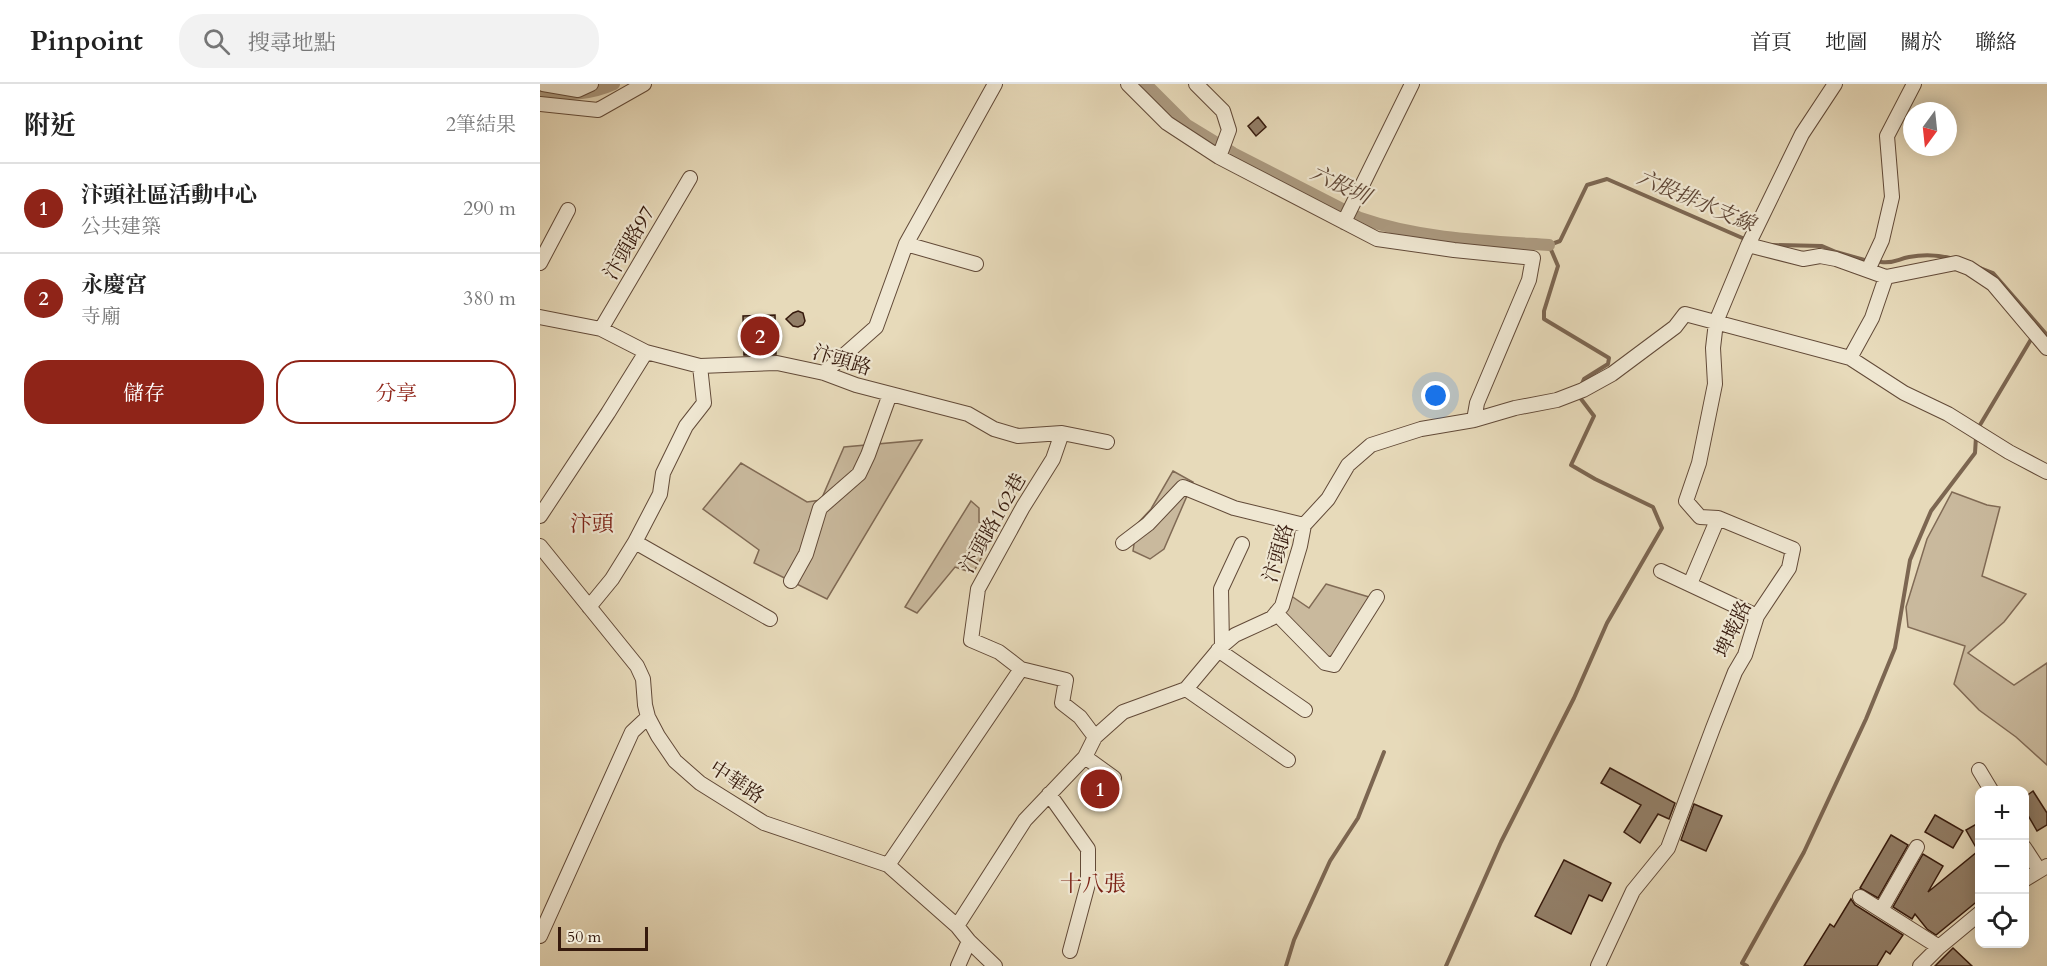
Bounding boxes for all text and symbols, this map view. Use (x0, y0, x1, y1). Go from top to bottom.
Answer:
search box (179, 14, 599, 68)
text: Pinpoint (30, 22, 143, 60)
icon: search (200, 25, 233, 58)
text: 搜尋地點 (248, 28, 336, 58)
text: 首頁 (1750, 28, 1792, 57)
text: 地圖 (1825, 28, 1867, 57)
text: 關於 (1900, 28, 1942, 57)
text: 聯絡 (1975, 28, 2017, 57)
north arrow (1903, 102, 1957, 156)
text: 附近 (24, 108, 76, 143)
text: 2筆結果 (446, 111, 516, 138)
water label: 六股圳 (1305, 159, 1377, 213)
water label: 六股排水支線 (1632, 163, 1761, 240)
text: 汴頭社區活動中心 (81, 180, 257, 210)
text: 1 (38, 195, 49, 222)
text: 290 m (463, 195, 516, 222)
street label: 汴頭路97 (597, 201, 661, 285)
text: 公共建築 (81, 213, 161, 240)
text: 永慶宮 (81, 270, 147, 300)
text: 2 (38, 285, 49, 312)
text: 380 m (463, 285, 516, 312)
text: 寺廟 (81, 303, 121, 330)
pin: 2 (740, 314, 780, 358)
street label: 汴頭路 (809, 338, 875, 382)
button: 儲存 (24, 360, 264, 424)
button: 分享 (276, 360, 516, 424)
your location (1421, 381, 1450, 410)
street label: 汴頭路162巷 (954, 468, 1032, 578)
district label: 汴頭 (570, 509, 614, 539)
street label: 汴頭路 (1256, 520, 1300, 586)
street label: 埤墘路 (1708, 596, 1758, 662)
street label: 中華路 (704, 754, 770, 810)
pin: 1 (1080, 766, 1120, 812)
map controls (1975, 786, 2029, 948)
button: + (1975, 786, 2029, 840)
button: − (1975, 840, 2029, 894)
district label: 十八張 (1060, 869, 1126, 899)
button: locate (1975, 894, 2029, 948)
scale bar (558, 924, 648, 952)
text: 50 m (567, 926, 601, 948)

